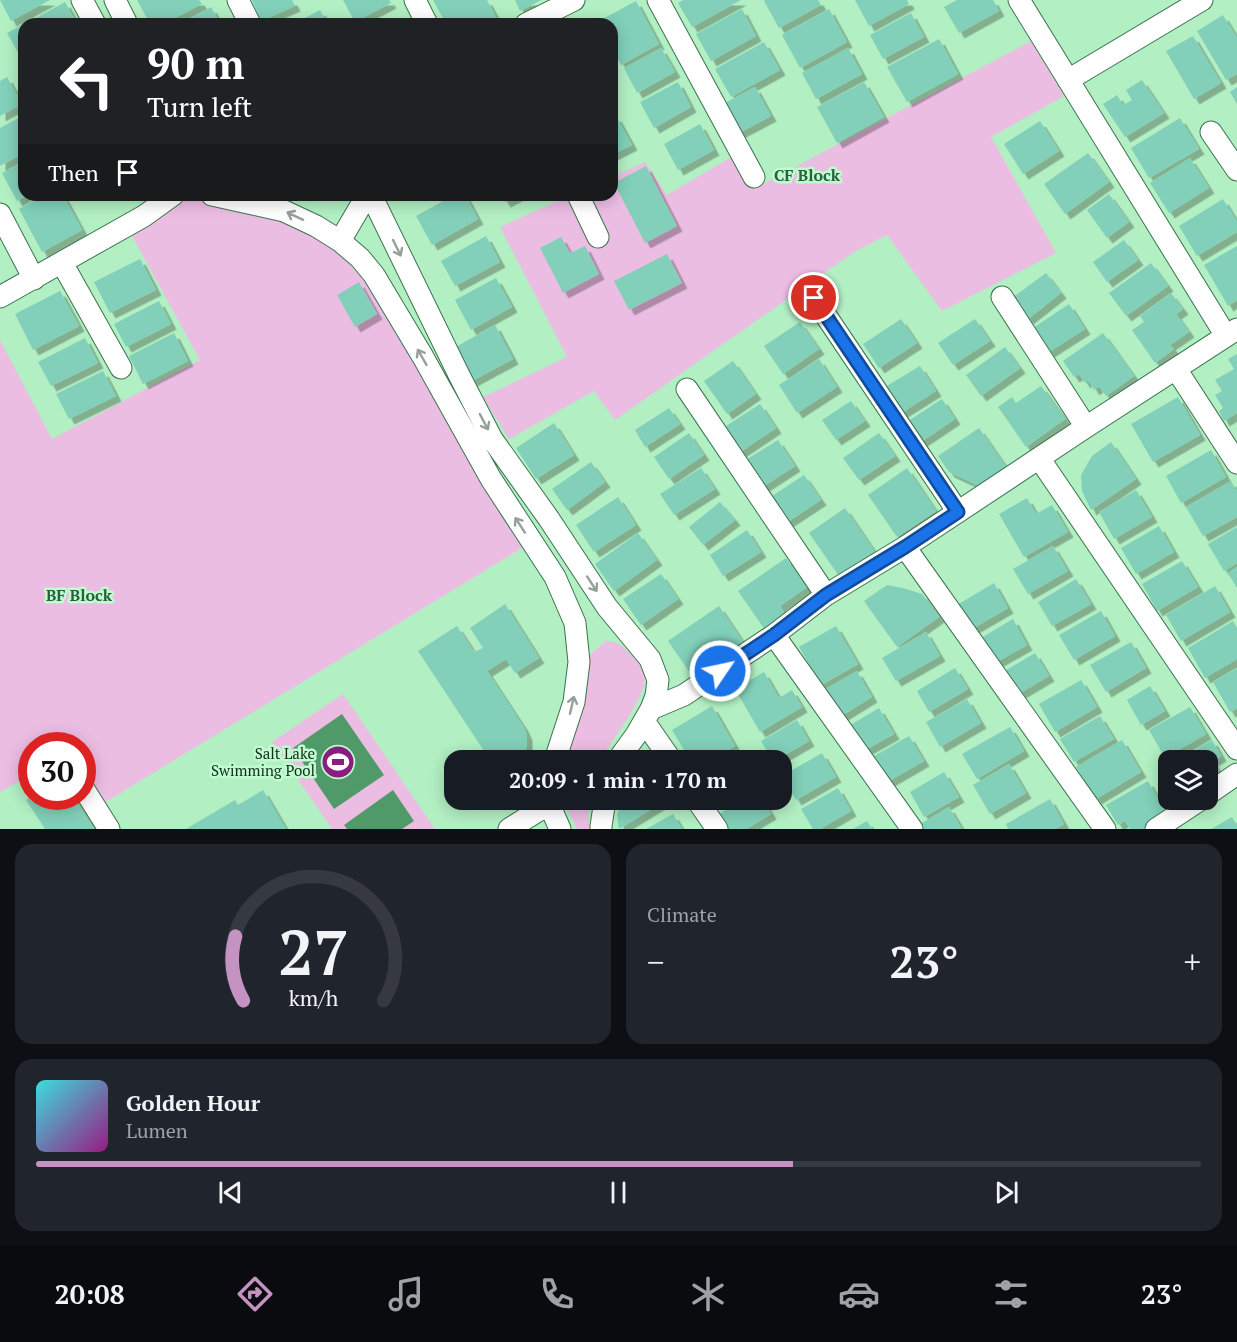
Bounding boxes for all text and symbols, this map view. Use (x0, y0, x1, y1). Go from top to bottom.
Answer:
text: 90 m (147, 35, 245, 91)
icon: left (48, 42, 126, 120)
text: Turn left (147, 89, 252, 125)
icon: arrive (111, 156, 144, 189)
text: Then (48, 158, 99, 187)
district label: CF Block (774, 164, 841, 186)
one-way arrow (286, 210, 304, 221)
one-way arrow (391, 238, 403, 256)
pin (788, 272, 839, 323)
icon: arrive (797, 281, 830, 314)
one-way arrow (416, 349, 428, 366)
one-way arrow (478, 413, 490, 431)
one-way arrow (514, 517, 526, 534)
one-way arrow (586, 575, 598, 592)
district label: BF Block (46, 584, 113, 606)
position arrow (688, 639, 752, 703)
one-way arrow (567, 695, 579, 714)
speed limit sign: 30 (18, 732, 96, 810)
place label: Salt Lake Swimming Pool (211, 743, 315, 780)
sports icon: Salt Lake Swimming Pool (320, 744, 356, 780)
map controls (1158, 750, 1218, 810)
button: layers (1158, 750, 1218, 810)
text: 20:09 · 1 min · 170 m (509, 765, 727, 794)
text: Climate (647, 901, 717, 928)
text: 27 (278, 910, 348, 993)
text: 23° (889, 931, 959, 991)
text: − (647, 940, 665, 983)
text: + (1183, 940, 1201, 983)
text: km/h (288, 984, 338, 1012)
text: Golden Hour (126, 1088, 260, 1117)
text: Lumen (126, 1117, 188, 1144)
icon: previous (214, 1176, 247, 1209)
icon: pause (602, 1176, 635, 1209)
icon: next (990, 1176, 1023, 1209)
icon: directions (234, 1273, 276, 1315)
icon: music (385, 1273, 427, 1315)
icon: phone (536, 1273, 578, 1315)
icon: climate (687, 1273, 729, 1315)
icon: car (838, 1273, 880, 1315)
icon: filters (990, 1273, 1032, 1315)
text: 20:08 (55, 1276, 125, 1312)
text: 23° (1141, 1276, 1182, 1312)

